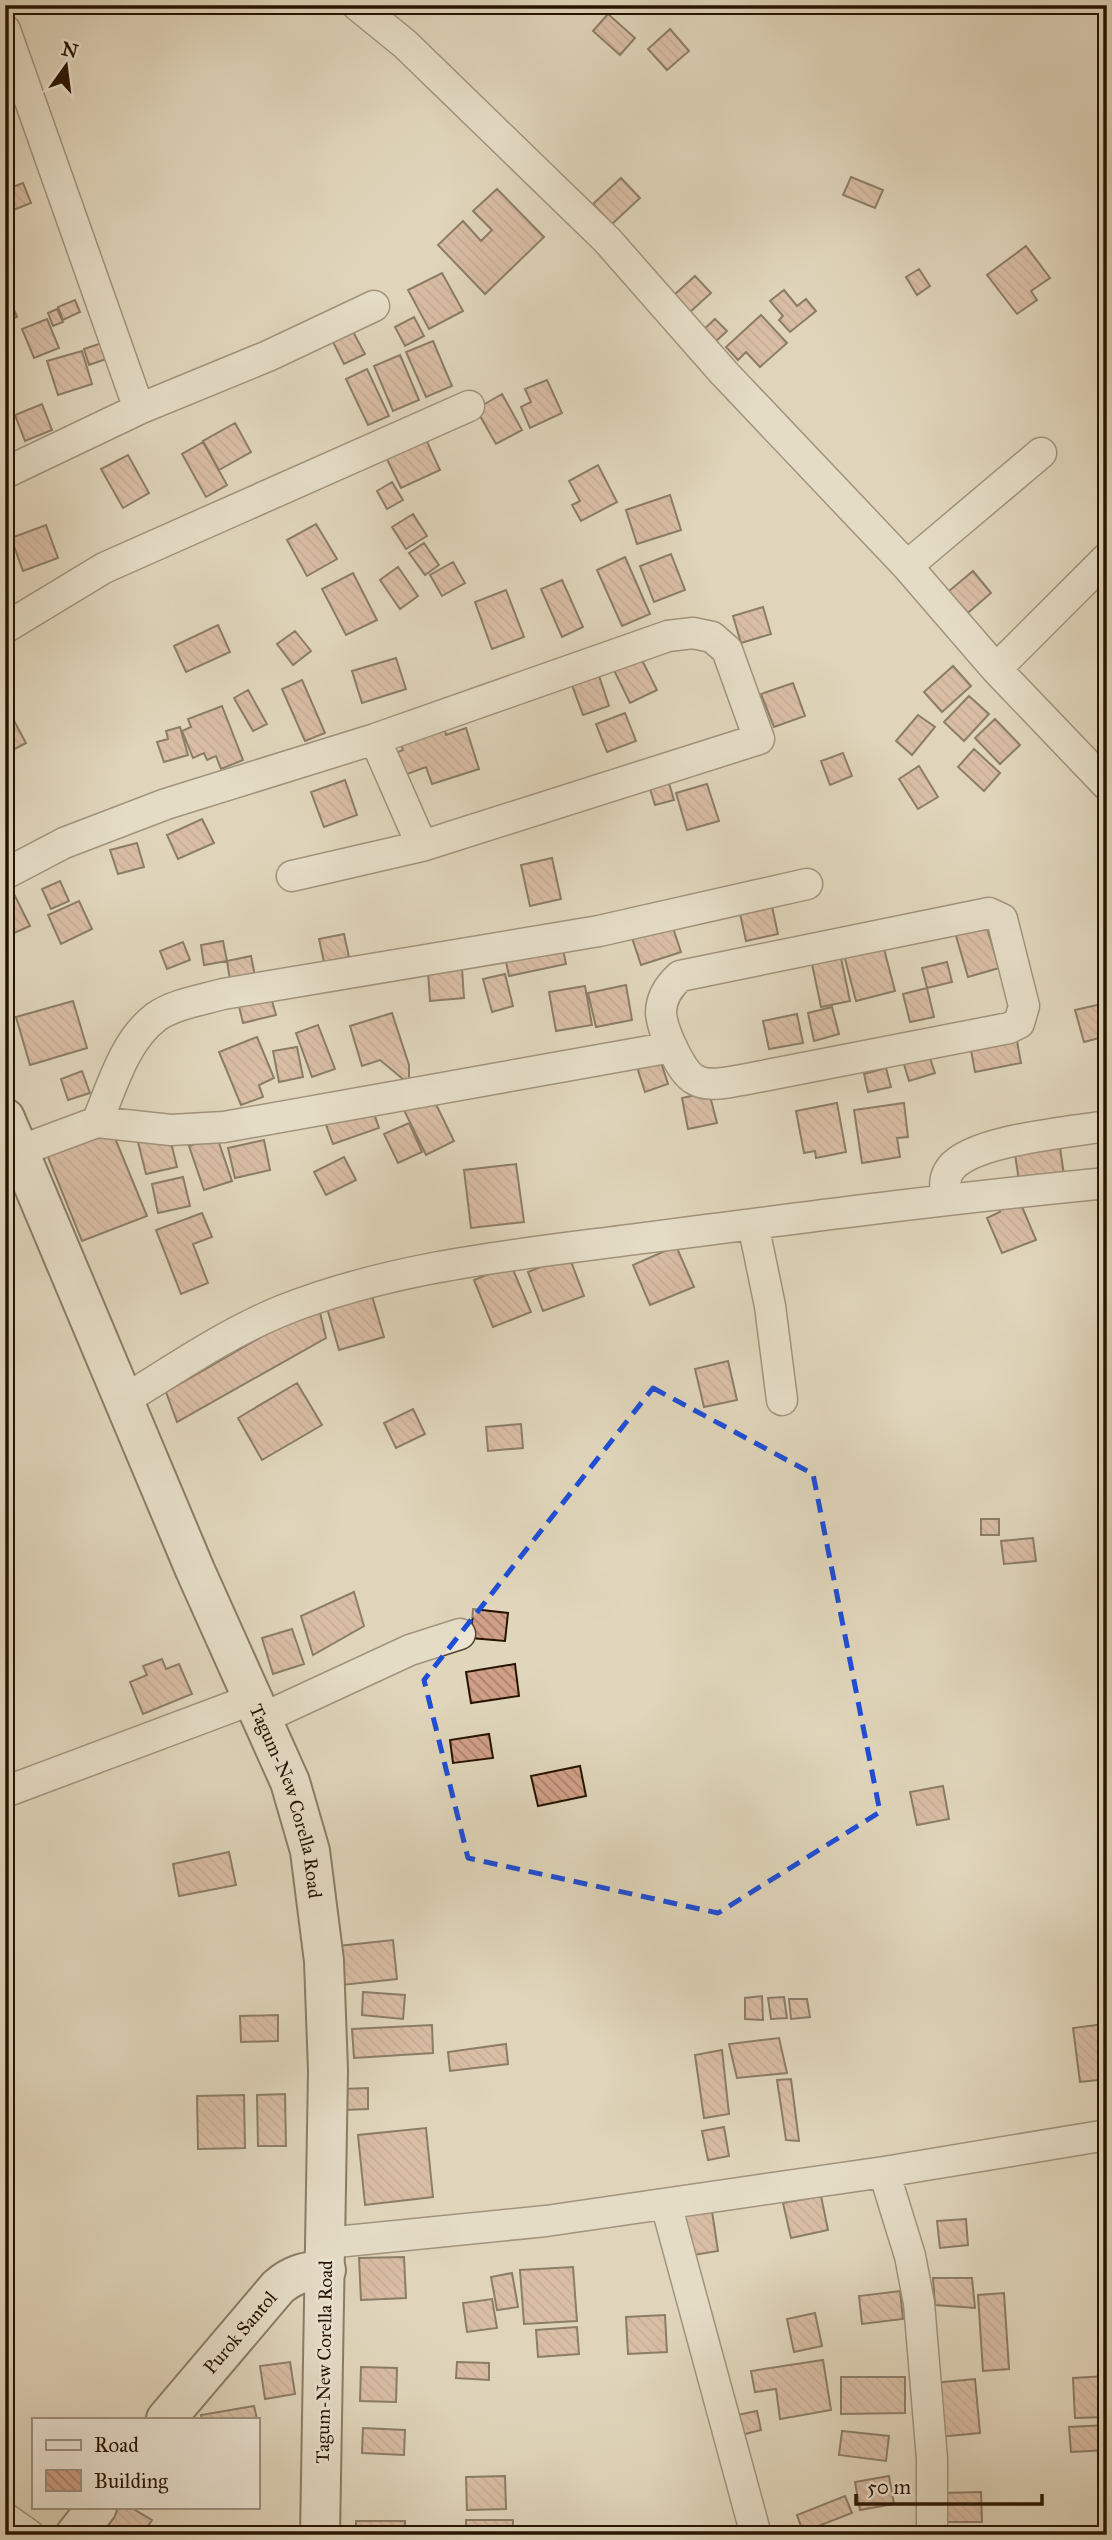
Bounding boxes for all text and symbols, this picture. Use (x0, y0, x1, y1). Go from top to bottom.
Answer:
north arrow (32, 32, 102, 102)
text: N (59, 37, 81, 63)
street label: Tagum-New Corella Road (245, 1700, 327, 1900)
street label: Tagum-New Corella Road (311, 2260, 338, 2464)
street label: Purok Santol (198, 2285, 282, 2378)
legend (32, 2418, 259, 2508)
text: Road (94, 2432, 139, 2458)
scale bar (856, 2463, 1042, 2507)
text: Building (94, 2468, 168, 2494)
text: 50 m (867, 2474, 912, 2500)

